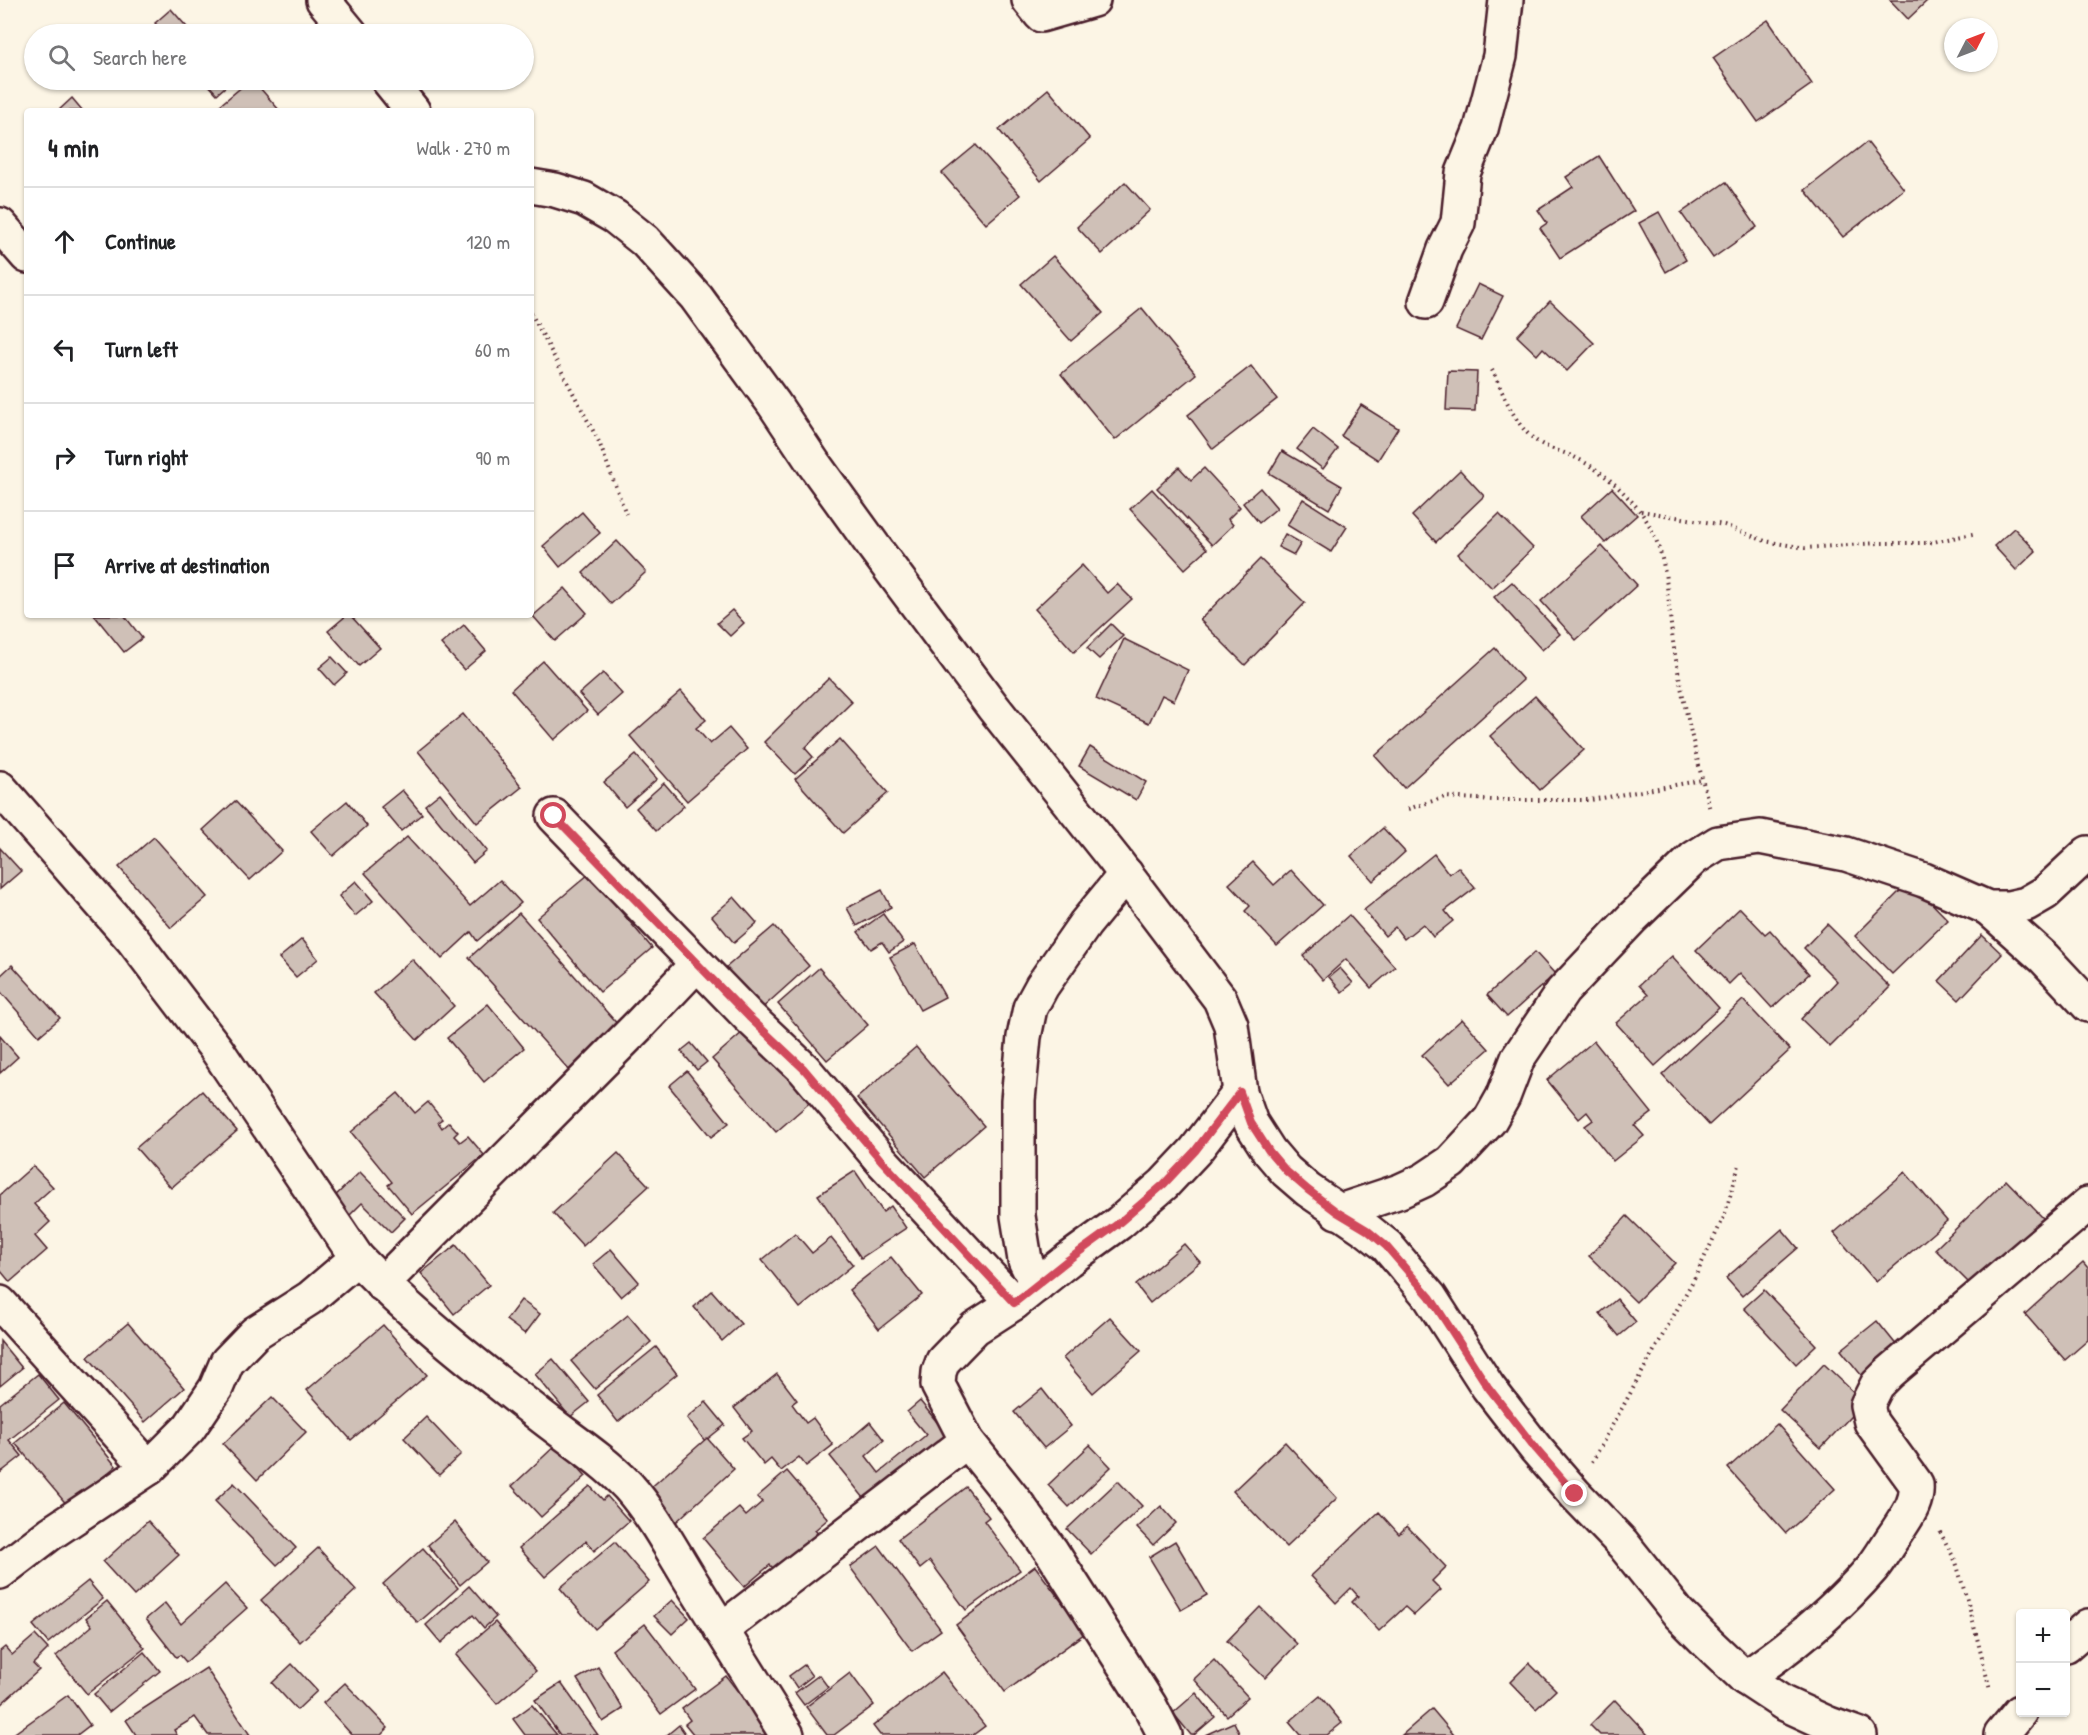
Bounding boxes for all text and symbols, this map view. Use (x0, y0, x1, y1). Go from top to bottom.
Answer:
north arrow (1944, 18, 1998, 72)
search box (24, 24, 534, 90)
icon: search (45, 41, 78, 74)
text: Search here (93, 42, 187, 72)
text: 4 min (48, 130, 99, 165)
text: Walk · 270 m (417, 134, 510, 161)
icon: ahead (48, 225, 81, 258)
text: Continue (105, 226, 176, 256)
text: 120 m (466, 228, 510, 255)
icon: left (48, 333, 81, 366)
text: Turn left (105, 334, 178, 364)
text: 60 m (475, 336, 510, 363)
icon: right (48, 441, 81, 474)
text: Turn right (105, 442, 188, 472)
text: 90 m (476, 444, 510, 471)
icon: arrive (48, 549, 81, 582)
text: Arrive at destination (105, 550, 270, 580)
route start (540, 802, 566, 828)
route end (1561, 1480, 1587, 1506)
map controls (2016, 1609, 2070, 1717)
button: + (2016, 1609, 2070, 1663)
button: − (2016, 1663, 2070, 1717)

